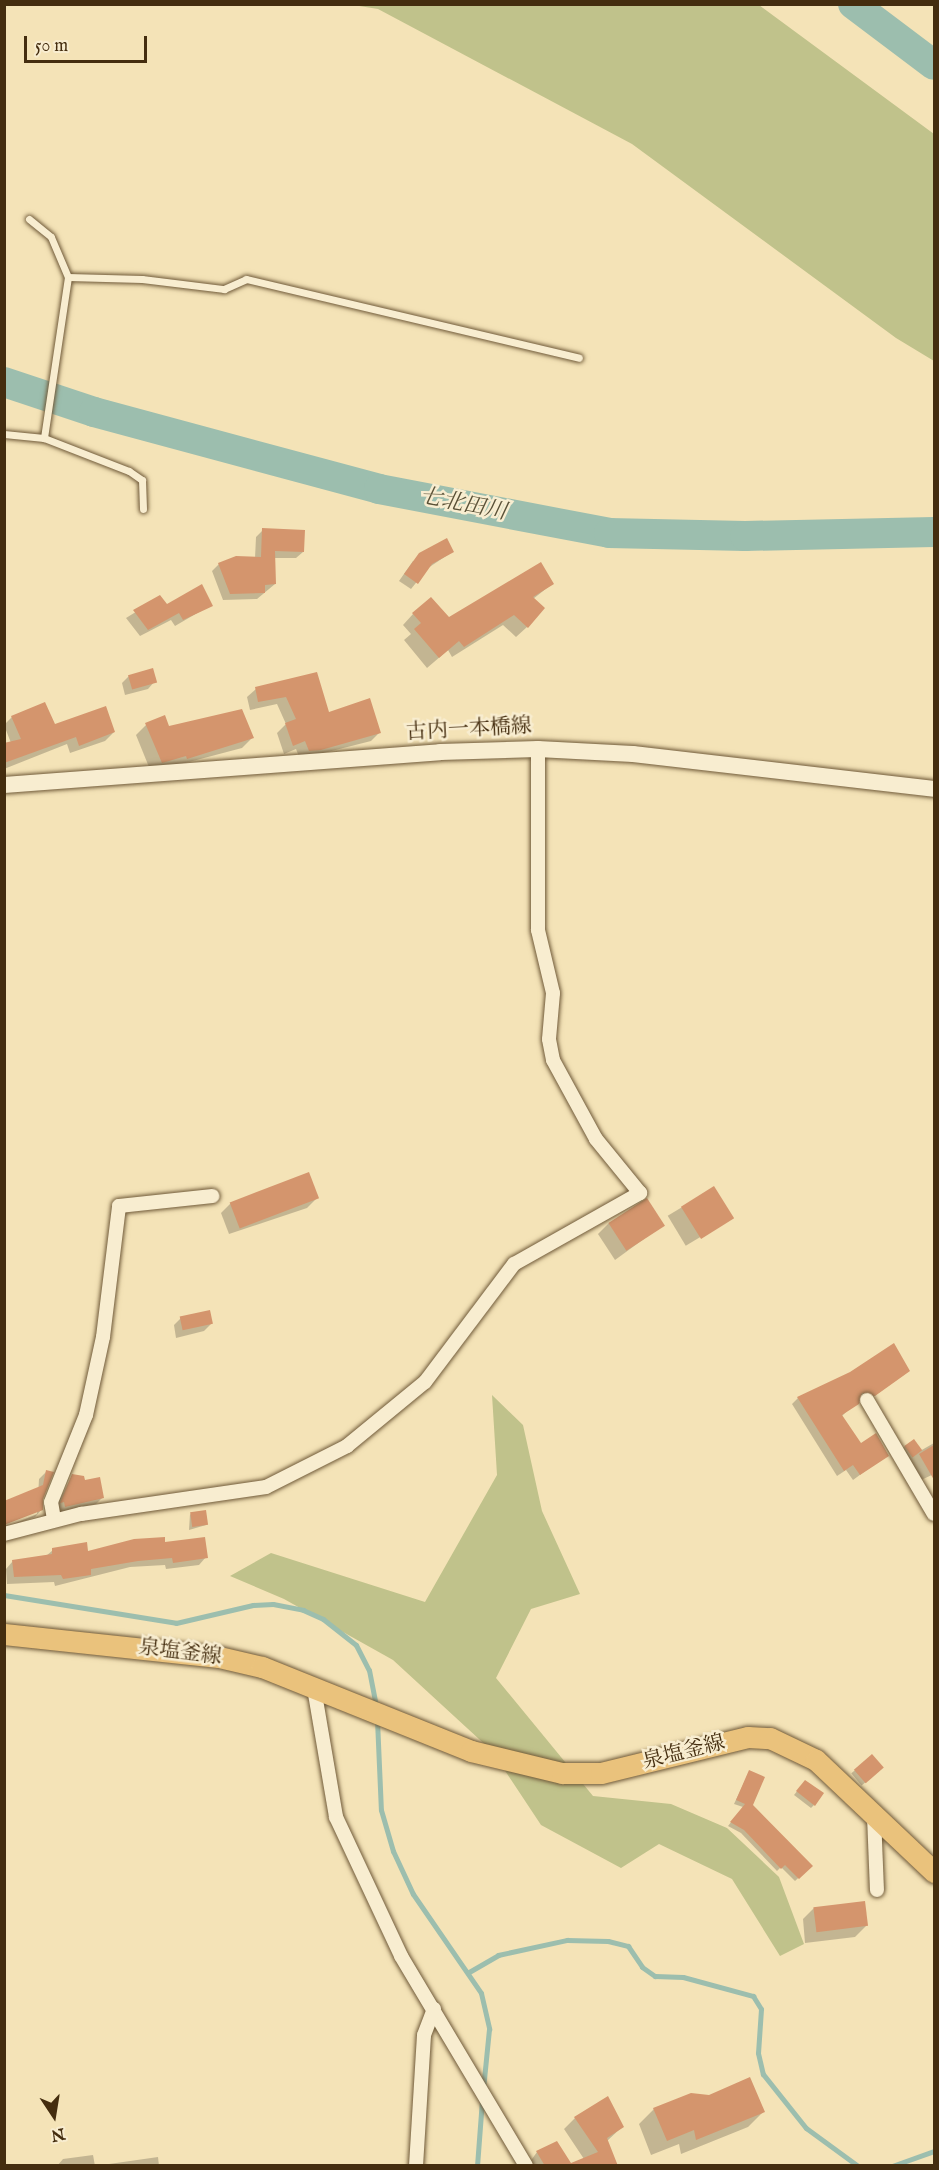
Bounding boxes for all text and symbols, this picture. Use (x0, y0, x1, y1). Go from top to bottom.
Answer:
scale bar (27, 24, 150, 62)
text: 50 m (35, 35, 68, 58)
water label: 七北田川 (417, 484, 509, 526)
street label: 古内一本橋線 (405, 714, 533, 746)
street label: 泉塩釜線 (137, 1635, 223, 1671)
street label: 泉塩釜線 (640, 1731, 728, 1775)
north arrow (24, 2086, 84, 2146)
text: N (49, 2122, 67, 2145)

